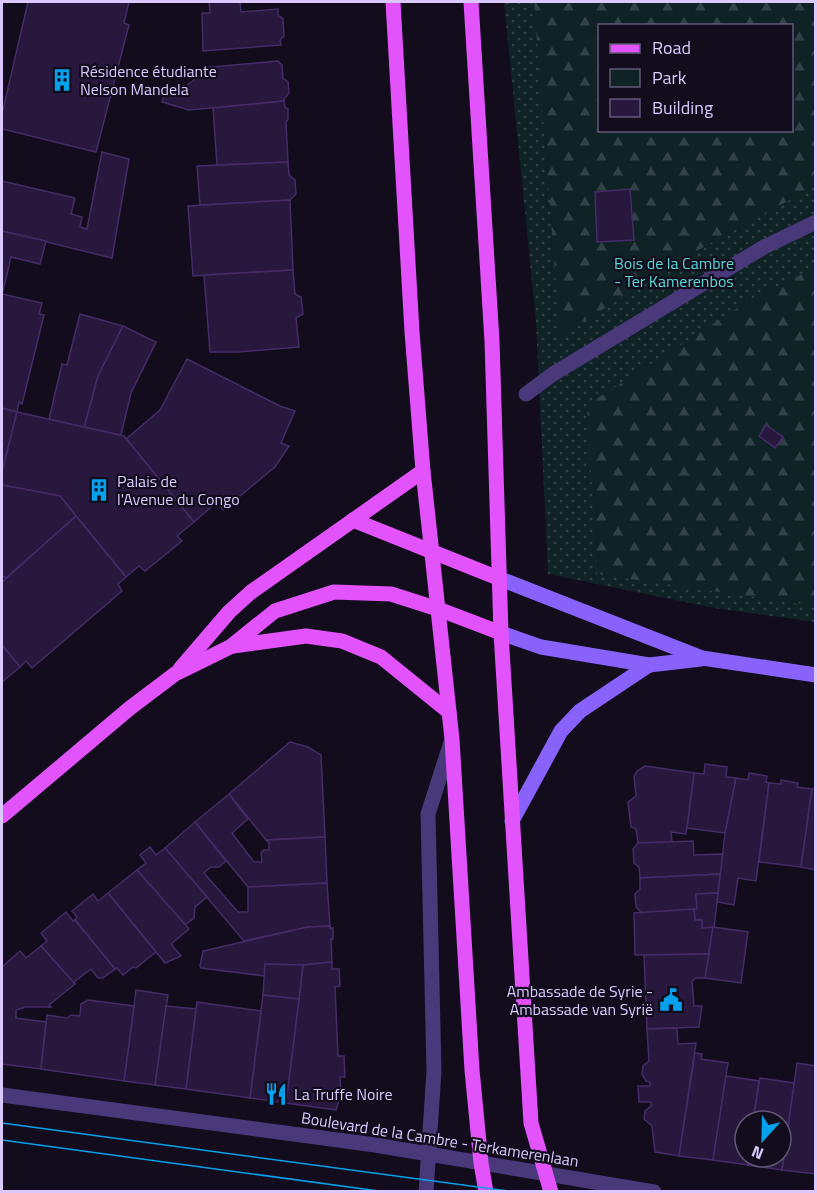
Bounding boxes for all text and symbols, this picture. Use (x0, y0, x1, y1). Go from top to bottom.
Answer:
legend (598, 24, 793, 132)
text: Road (652, 34, 691, 61)
place label: Résidence étudiante Nelson Mandela (80, 59, 217, 101)
text: Park (652, 64, 687, 91)
building icon: Résidence étudiante Nelson Mandela (49, 67, 75, 93)
text: Building (652, 94, 713, 121)
park label: Bois de la Cambre - Ter Kamerenbos (614, 251, 734, 293)
place label: Palais de l'Avenue du Congo (117, 469, 240, 511)
building icon: Palais de l'Avenue du Congo (86, 477, 112, 503)
place label: Ambassade de Syrie - Ambassade van Syrië (507, 979, 653, 1021)
public building icon: Ambassade de Syrie - Ambassade van Syrië (658, 987, 684, 1013)
restaurant icon: La Truffe Noire (263, 1081, 289, 1107)
place label: La Truffe Noire (294, 1082, 392, 1106)
street label: Boulevard de la Cambre - Terkamerenlaan (299, 1105, 581, 1173)
north arrow (733, 1109, 793, 1169)
text: N (748, 1140, 767, 1166)

